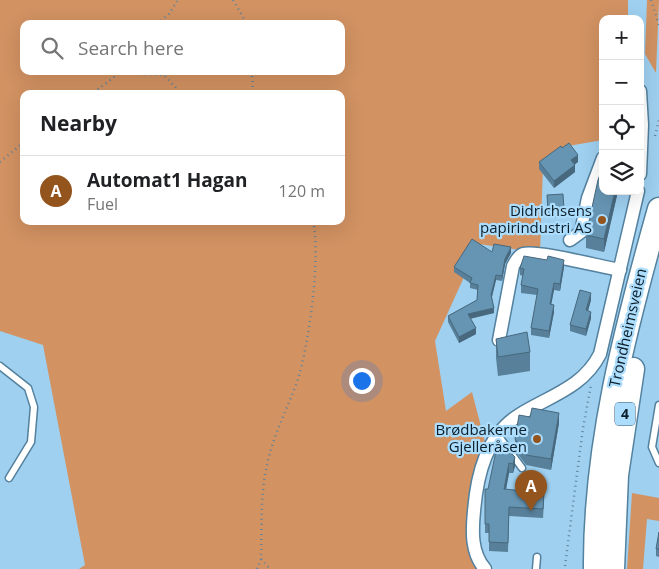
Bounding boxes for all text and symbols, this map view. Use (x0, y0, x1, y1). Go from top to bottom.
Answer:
map controls (599, 15, 644, 195)
button: + (599, 15, 644, 60)
search box (20, 20, 345, 75)
icon: search (38, 34, 66, 62)
text: Search here (78, 35, 184, 61)
button: − (599, 60, 644, 105)
button: locate (599, 105, 644, 150)
text: Nearby (40, 109, 117, 137)
button: layers (599, 150, 644, 195)
text: Automat1 Hagan (87, 167, 248, 193)
text: A (50, 180, 62, 202)
text: 120 m (279, 180, 325, 202)
text: Fuel (87, 193, 118, 215)
place label: Didrichsens papirindustri AS (480, 200, 592, 237)
marker: Didrichsens papirindustri AS (596, 214, 608, 226)
street label: Trondheimsveien (604, 266, 650, 389)
your location (349, 368, 375, 394)
road number: 4 (615, 402, 635, 426)
place label: Brødbakerne Gjelleråsen (435, 419, 527, 456)
marker: Brødbakerne Gjelleråsen (531, 433, 543, 445)
pin: A (515, 470, 547, 511)

